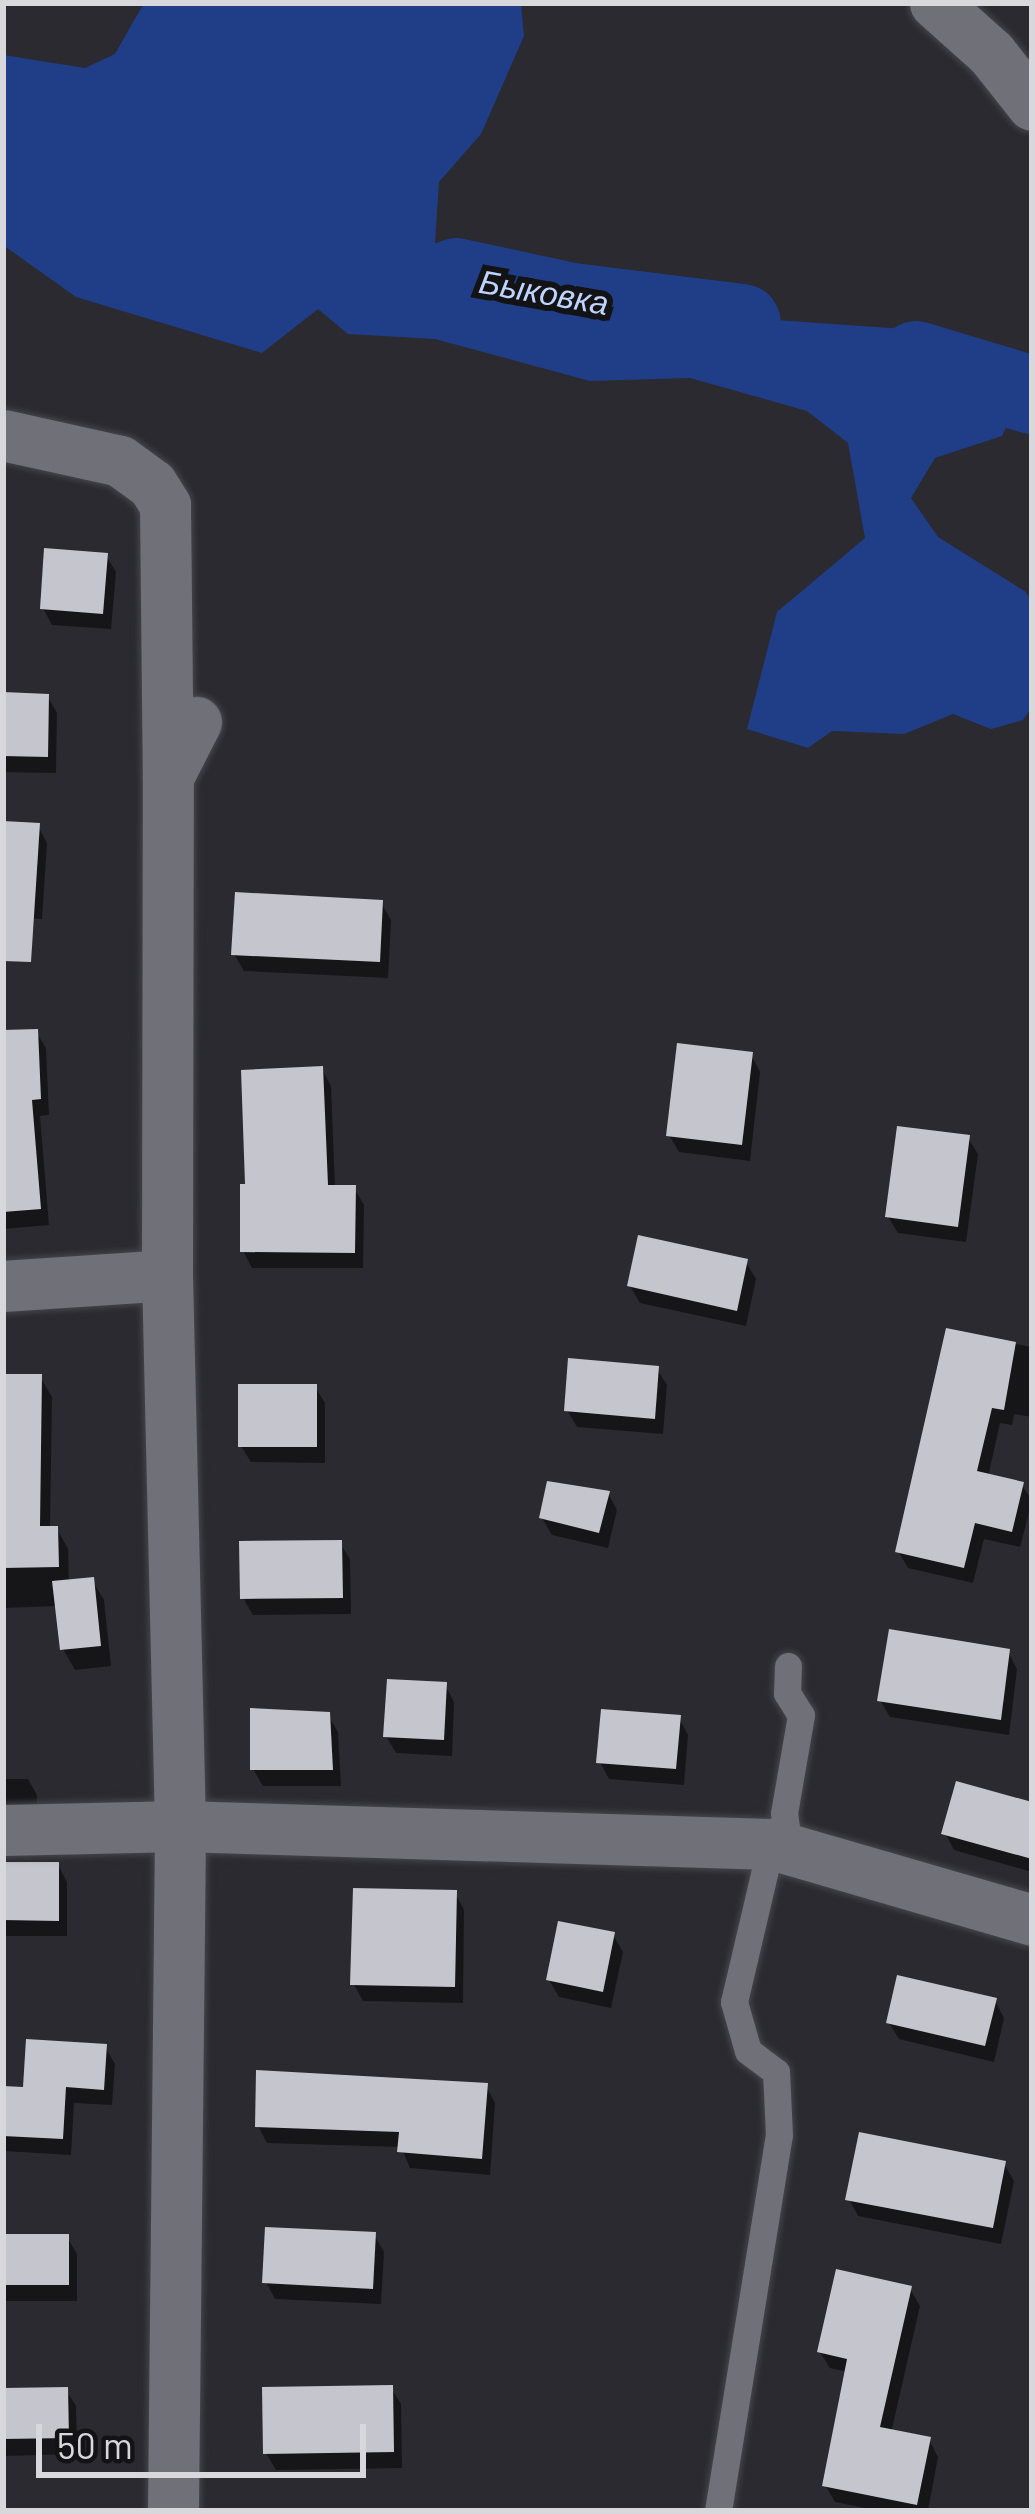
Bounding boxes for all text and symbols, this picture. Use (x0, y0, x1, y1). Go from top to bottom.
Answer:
water label: Быковка (476, 261, 612, 323)
scale bar (42, 2400, 372, 2474)
text: 50 m (57, 2423, 133, 2466)

